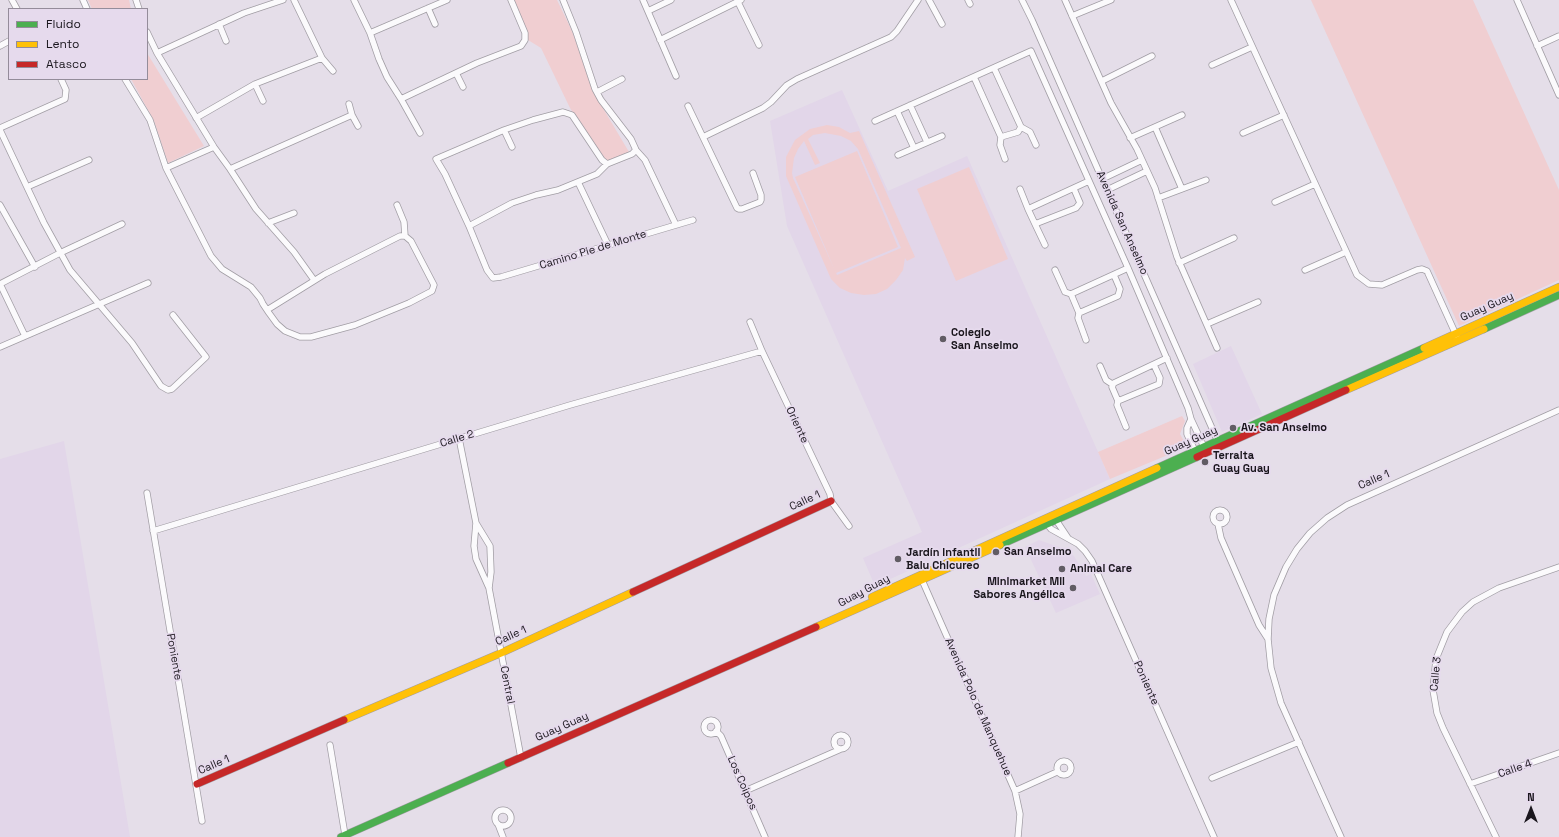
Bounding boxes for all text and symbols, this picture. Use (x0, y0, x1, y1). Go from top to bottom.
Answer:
legend (8, 8, 148, 80)
text: Fluido (46, 16, 81, 32)
text: Lento (46, 36, 80, 52)
text: Atasco (46, 56, 87, 72)
street label: Avenida San Anselmo (1093, 169, 1151, 277)
street label: Camino Pie de Monte (538, 227, 648, 273)
street label: Guay Guay (1458, 289, 1516, 325)
place label: Colegio San Anselmo (951, 326, 1019, 352)
marker: Colegio San Anselmo (938, 334, 948, 344)
street label: Oriente (783, 405, 811, 445)
place label: Av. San Anselmo (1241, 421, 1327, 435)
street label: Guay Guay (1162, 423, 1220, 459)
marker: Av. San Anselmo (1228, 423, 1238, 433)
street label: Calle 2 (438, 428, 476, 450)
place label: Terralta Guay Guay (1213, 449, 1270, 475)
marker: Terralta Guay Guay (1200, 457, 1210, 467)
street label: Calle 1 (1356, 468, 1392, 492)
street label: Calle 1 (787, 488, 823, 514)
place label: San Anselmo (1004, 545, 1072, 559)
place label: Jardín Infantil Balu Chicureo (906, 546, 980, 572)
marker: San Anselmo (991, 547, 1001, 557)
marker: Jardín Infantil Balu Chicureo (893, 554, 903, 564)
place label: Animal Care (1070, 562, 1132, 576)
marker: Animal Care (1057, 564, 1067, 574)
street label: Guay Guay (836, 572, 892, 610)
place label: Minimarket Mil Sabores Angélica (973, 575, 1065, 601)
marker: Minimarket Mil Sabores Angélica (1068, 583, 1078, 593)
street label: Calle 1 (493, 623, 529, 649)
street label: Poniente (163, 633, 185, 681)
street label: Avenida Polo de Manquehue (942, 636, 1014, 778)
street label: Calle 3 (1428, 656, 1444, 692)
street label: Poniente (1130, 659, 1162, 707)
street label: Central (497, 665, 517, 705)
street label: Guay Guay (533, 709, 591, 745)
street label: Calle 1 (196, 753, 232, 777)
street label: Los Coipos (724, 754, 760, 812)
street label: Calle 4 (1496, 757, 1534, 781)
north arrow (1511, 789, 1551, 829)
text: N (1527, 790, 1535, 804)

